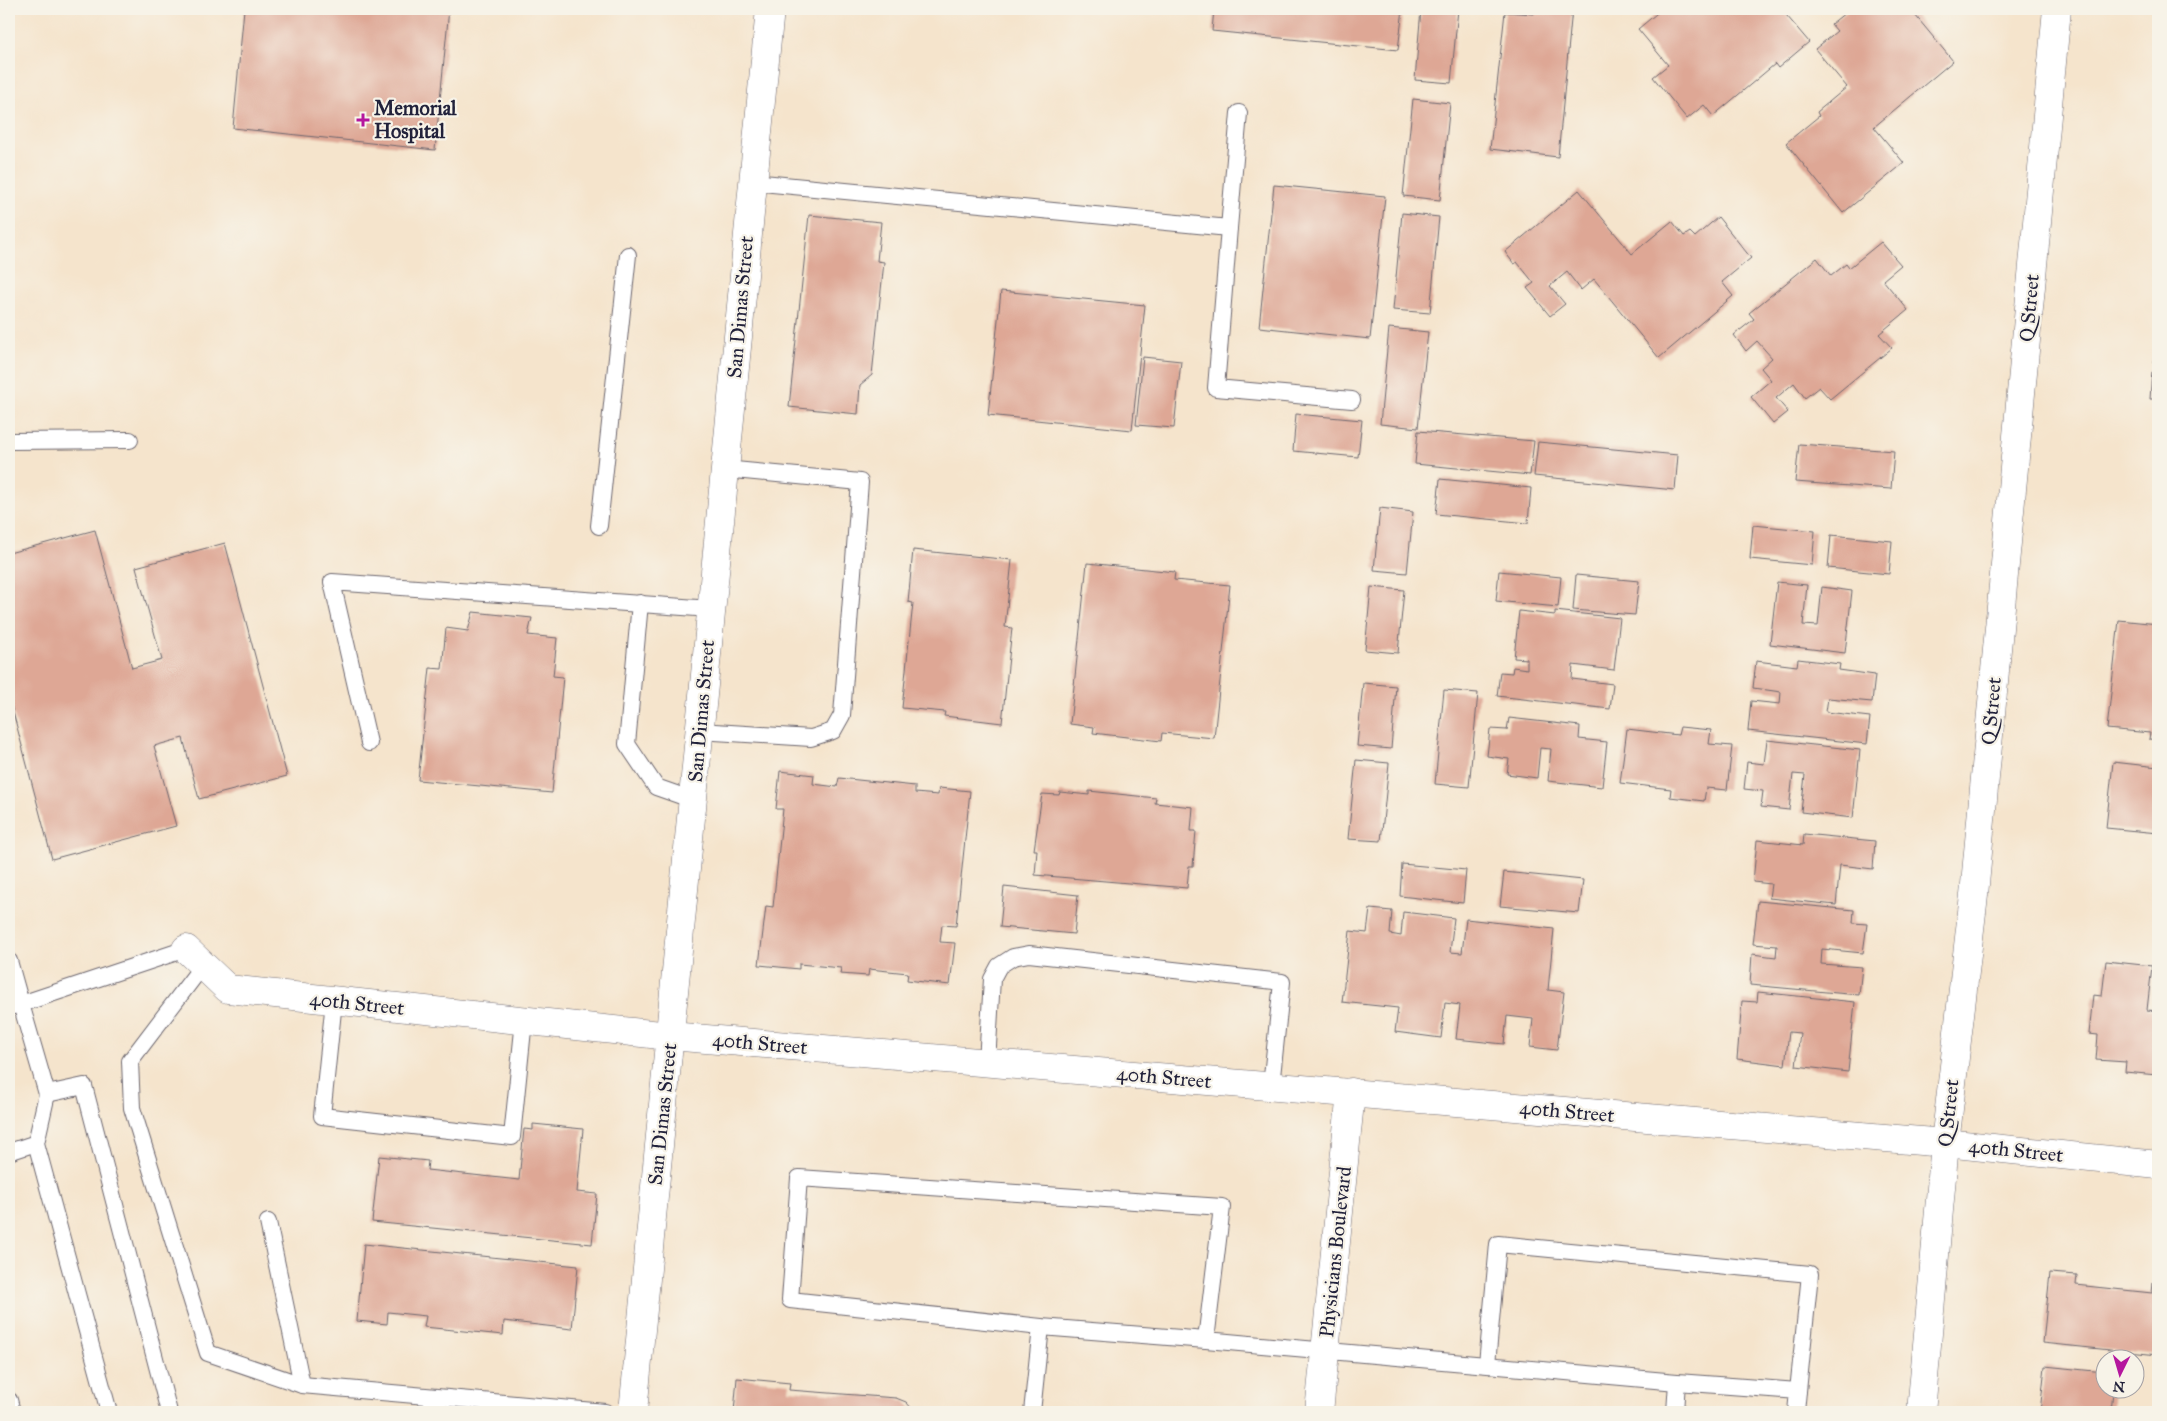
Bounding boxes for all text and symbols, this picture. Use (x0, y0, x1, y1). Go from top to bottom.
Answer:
place label: Memorial Hospital (374, 96, 457, 144)
marker: Memorial Hospital (356, 113, 370, 127)
street label: San Dimas Street (722, 235, 758, 379)
street label: Q Street (2014, 273, 2044, 343)
street label: San Dimas Street (683, 639, 719, 783)
street label: Q Street (1976, 676, 2006, 746)
street label: 40th Street (309, 986, 405, 1020)
street label: 40th Street (712, 1027, 808, 1059)
street label: San Dimas Street (643, 1042, 681, 1186)
street label: 40th Street (1116, 1061, 1212, 1093)
street label: Q Street (1933, 1078, 1963, 1148)
street label: 40th Street (1519, 1095, 1615, 1127)
street label: 40th Street (1968, 1133, 2064, 1167)
street label: Physicians Boulevard (1314, 1165, 1356, 1339)
north arrow (2094, 1348, 2144, 1398)
text: N (2112, 1377, 2126, 1395)

